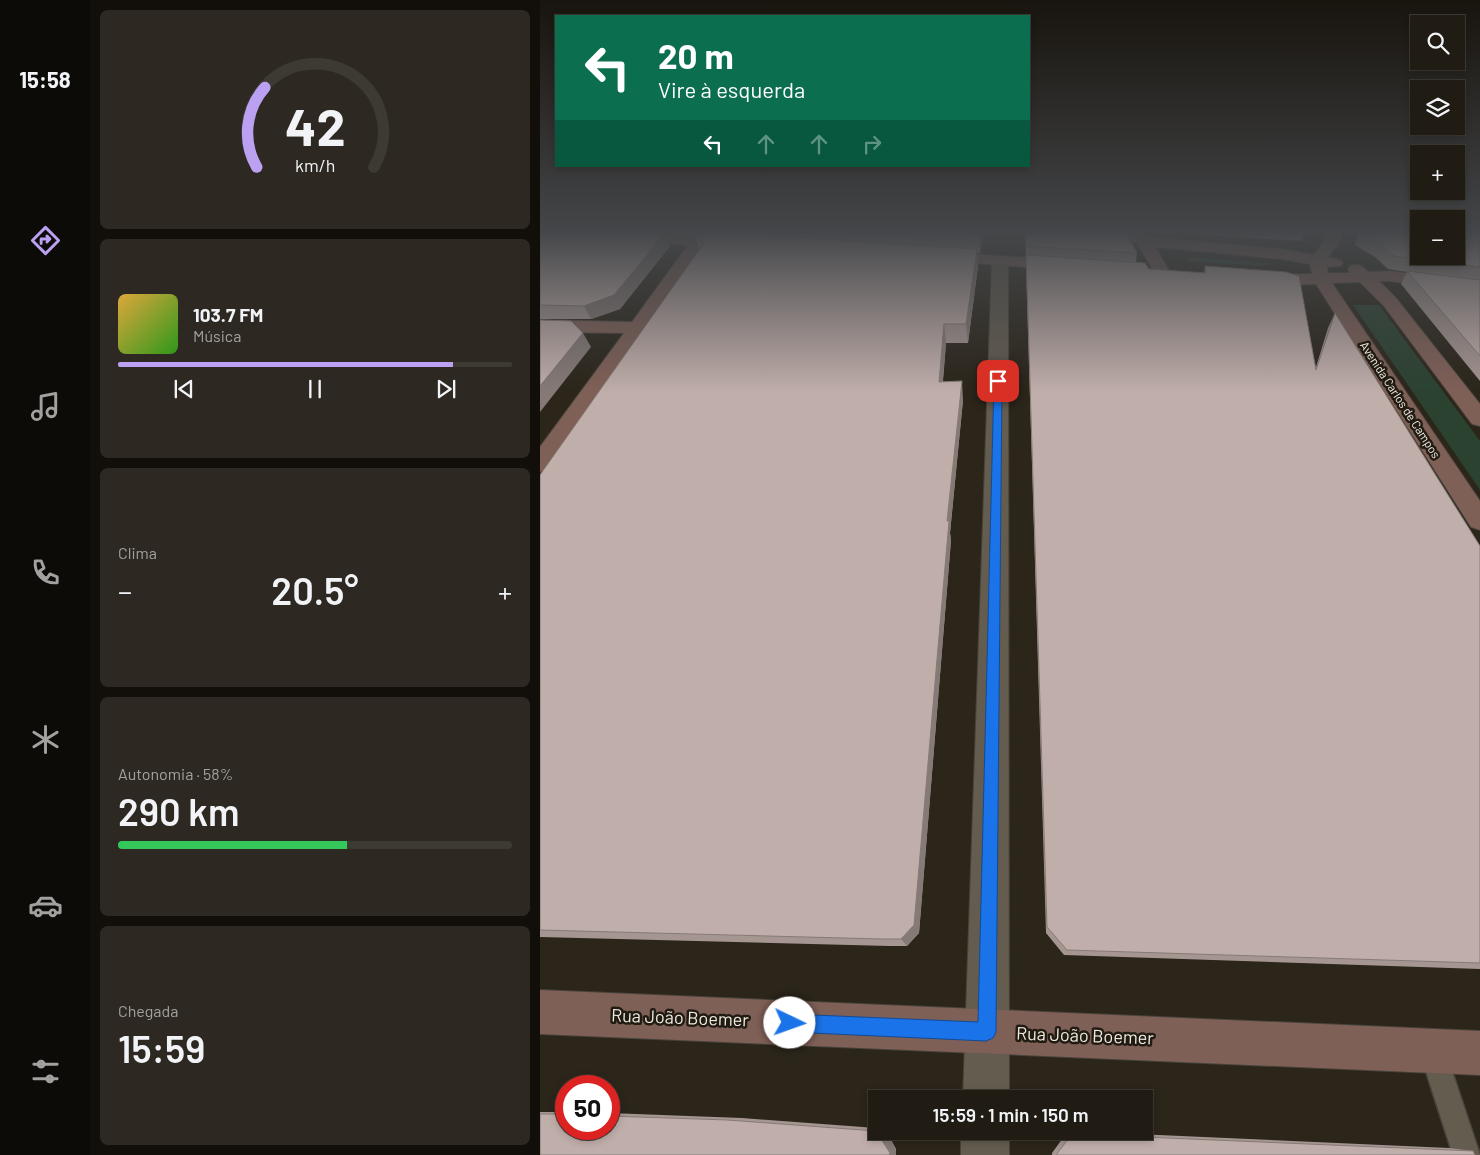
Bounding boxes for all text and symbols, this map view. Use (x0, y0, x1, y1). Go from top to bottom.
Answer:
map controls (1410, 15, 1465, 265)
button: search (1410, 15, 1465, 70)
text: 20 m (658, 34, 734, 76)
icon: left (575, 35, 640, 100)
text: 15:58 (19, 66, 71, 92)
text: Vire à esquerda (658, 76, 805, 102)
button: layers (1410, 80, 1465, 135)
text: 42 (285, 94, 345, 156)
icon: left (699, 130, 727, 158)
icon: ahead (752, 130, 780, 158)
icon: ahead (805, 130, 833, 158)
icon: right (858, 130, 886, 158)
button: + (1410, 145, 1465, 200)
text: km/h (295, 154, 335, 176)
button: − (1410, 210, 1465, 265)
icon: directions (28, 223, 63, 258)
text: 103.7 FM (193, 303, 263, 326)
text: Música (193, 326, 241, 345)
street label: Avenida Carlos de Campos (1358, 339, 1444, 461)
pin (977, 360, 1019, 402)
icon: arrive (984, 367, 1012, 395)
icon: previous (170, 375, 198, 403)
icon: pause (301, 375, 329, 403)
icon: next (432, 375, 460, 403)
icon: music (28, 389, 63, 424)
text: Clima (118, 543, 157, 562)
icon: phone (28, 555, 63, 590)
text: 20.5° (271, 567, 359, 613)
text: − (118, 574, 132, 608)
text: + (498, 574, 512, 608)
icon: climate (28, 722, 63, 757)
text: Autonomia · 58% (118, 764, 233, 783)
text: 290 km (118, 788, 240, 834)
icon: car (28, 888, 63, 923)
position arrow (763, 996, 815, 1048)
text: Chegada (118, 1001, 178, 1020)
street label: Rua João Boemer (611, 1004, 750, 1030)
street label: Rua João Boemer (1016, 1022, 1155, 1048)
text: 15:59 (118, 1025, 205, 1071)
icon: filters (28, 1054, 63, 1089)
speed limit sign: 50 (555, 1075, 620, 1140)
text: 15:59 · 1 min · 150 m (933, 1103, 1088, 1126)

